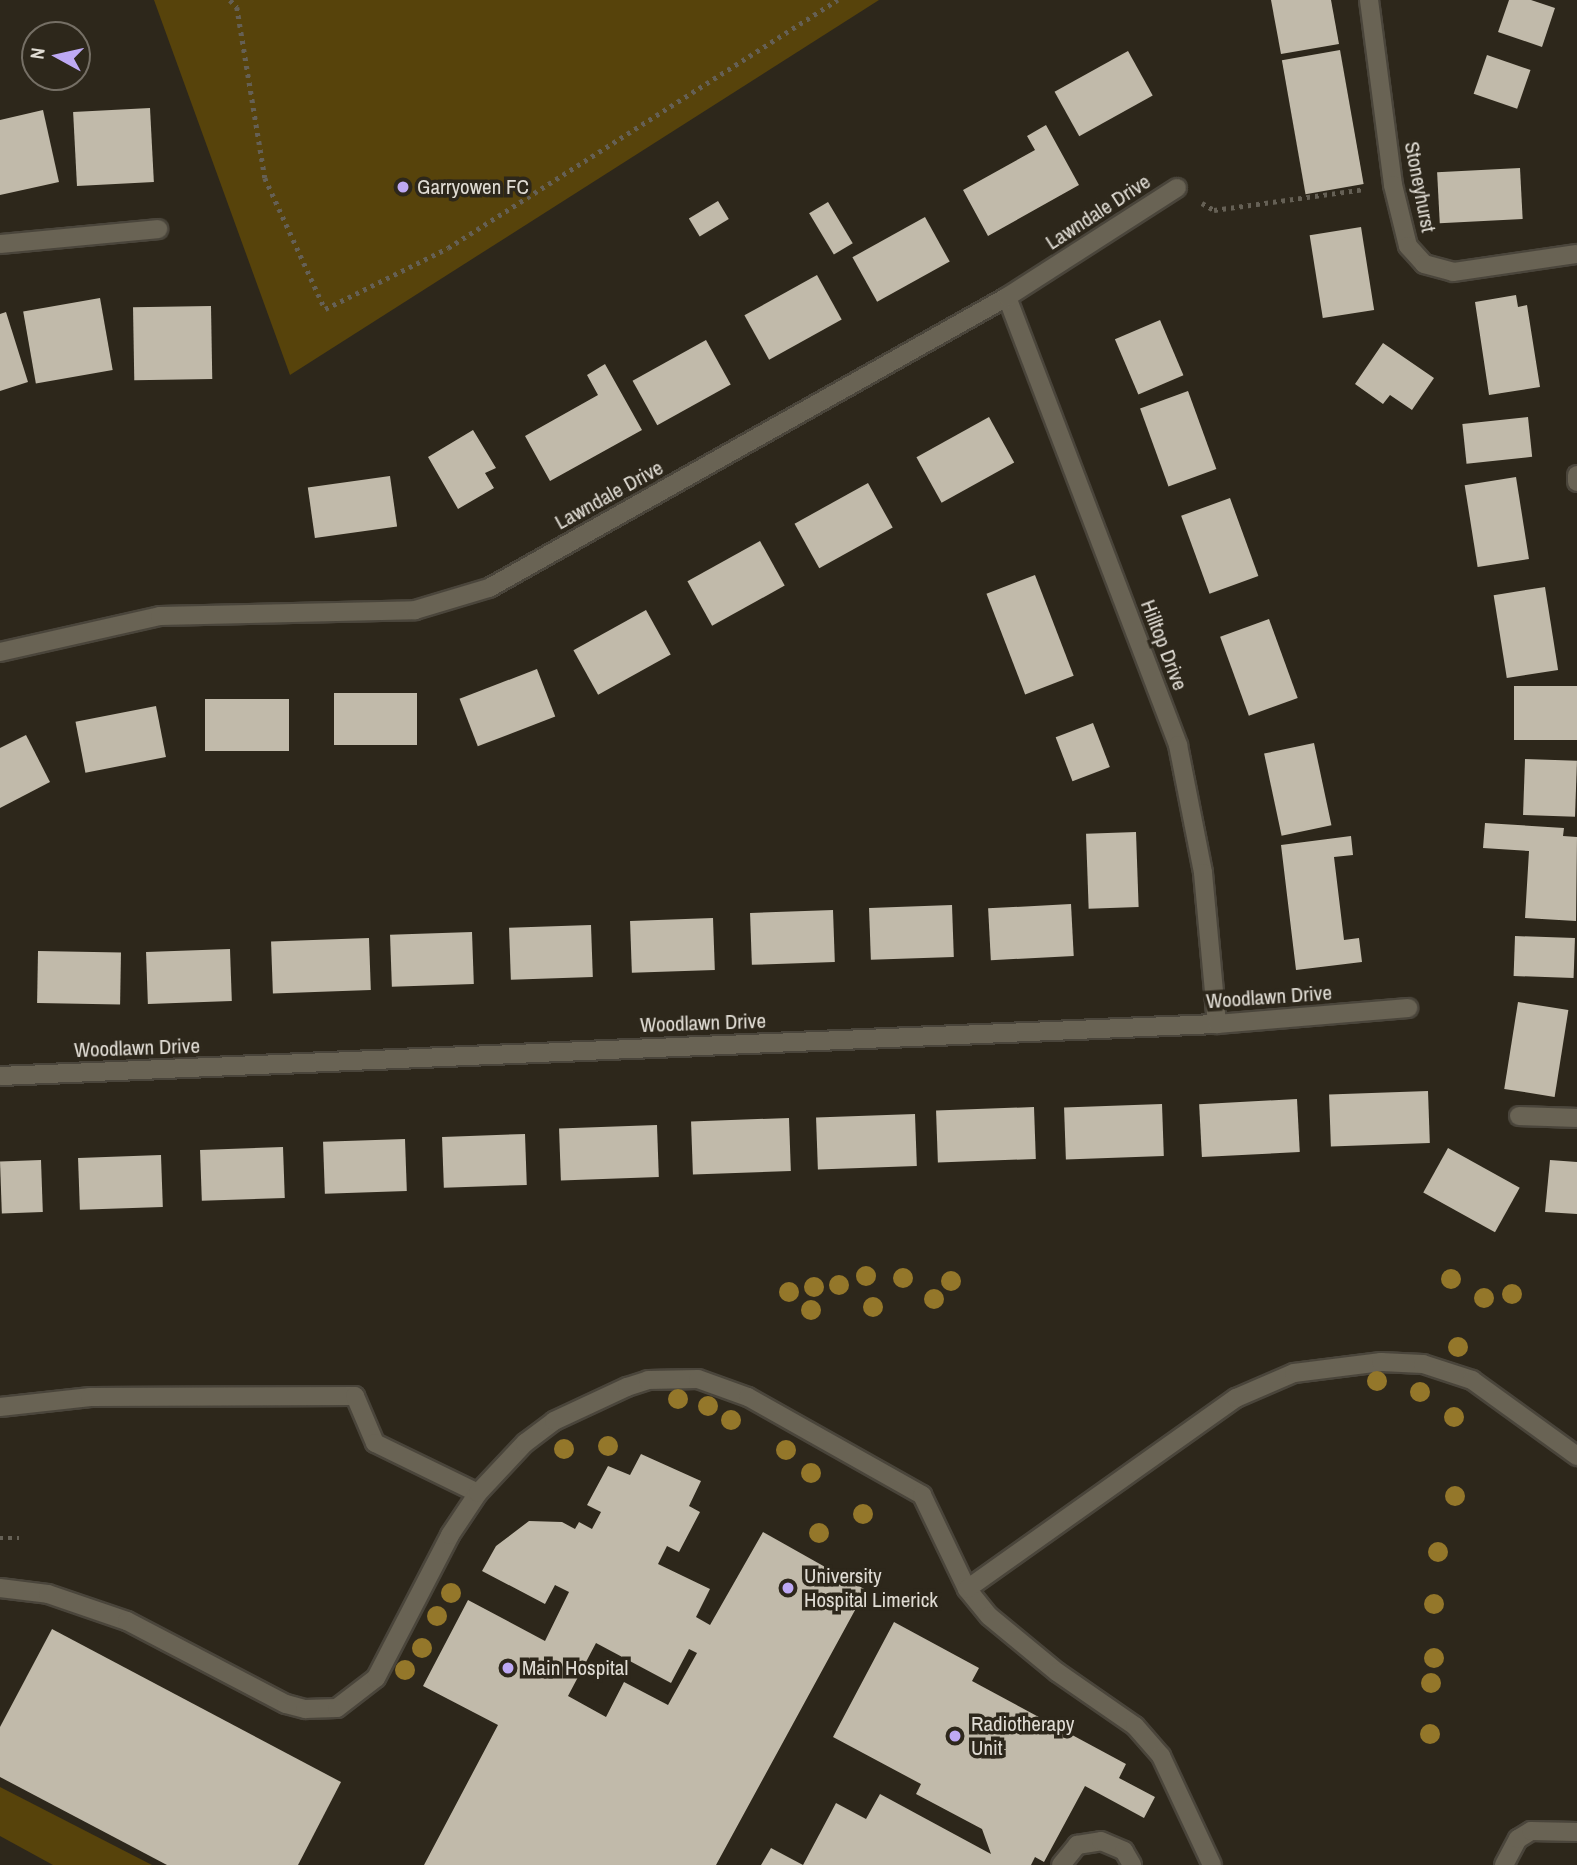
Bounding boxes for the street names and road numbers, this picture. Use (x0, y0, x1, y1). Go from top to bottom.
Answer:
street label: Stoneyhurst (1399, 139, 1441, 235)
street label: Lawndale Drive (1041, 169, 1155, 255)
street label: Lawndale Drive (551, 455, 667, 535)
street label: Hilltop Drive (1135, 596, 1193, 694)
street label: Woodlawn Drive (1205, 980, 1333, 1014)
street label: Woodlawn Drive (640, 1008, 766, 1038)
street label: Woodlawn Drive (74, 1033, 200, 1063)

